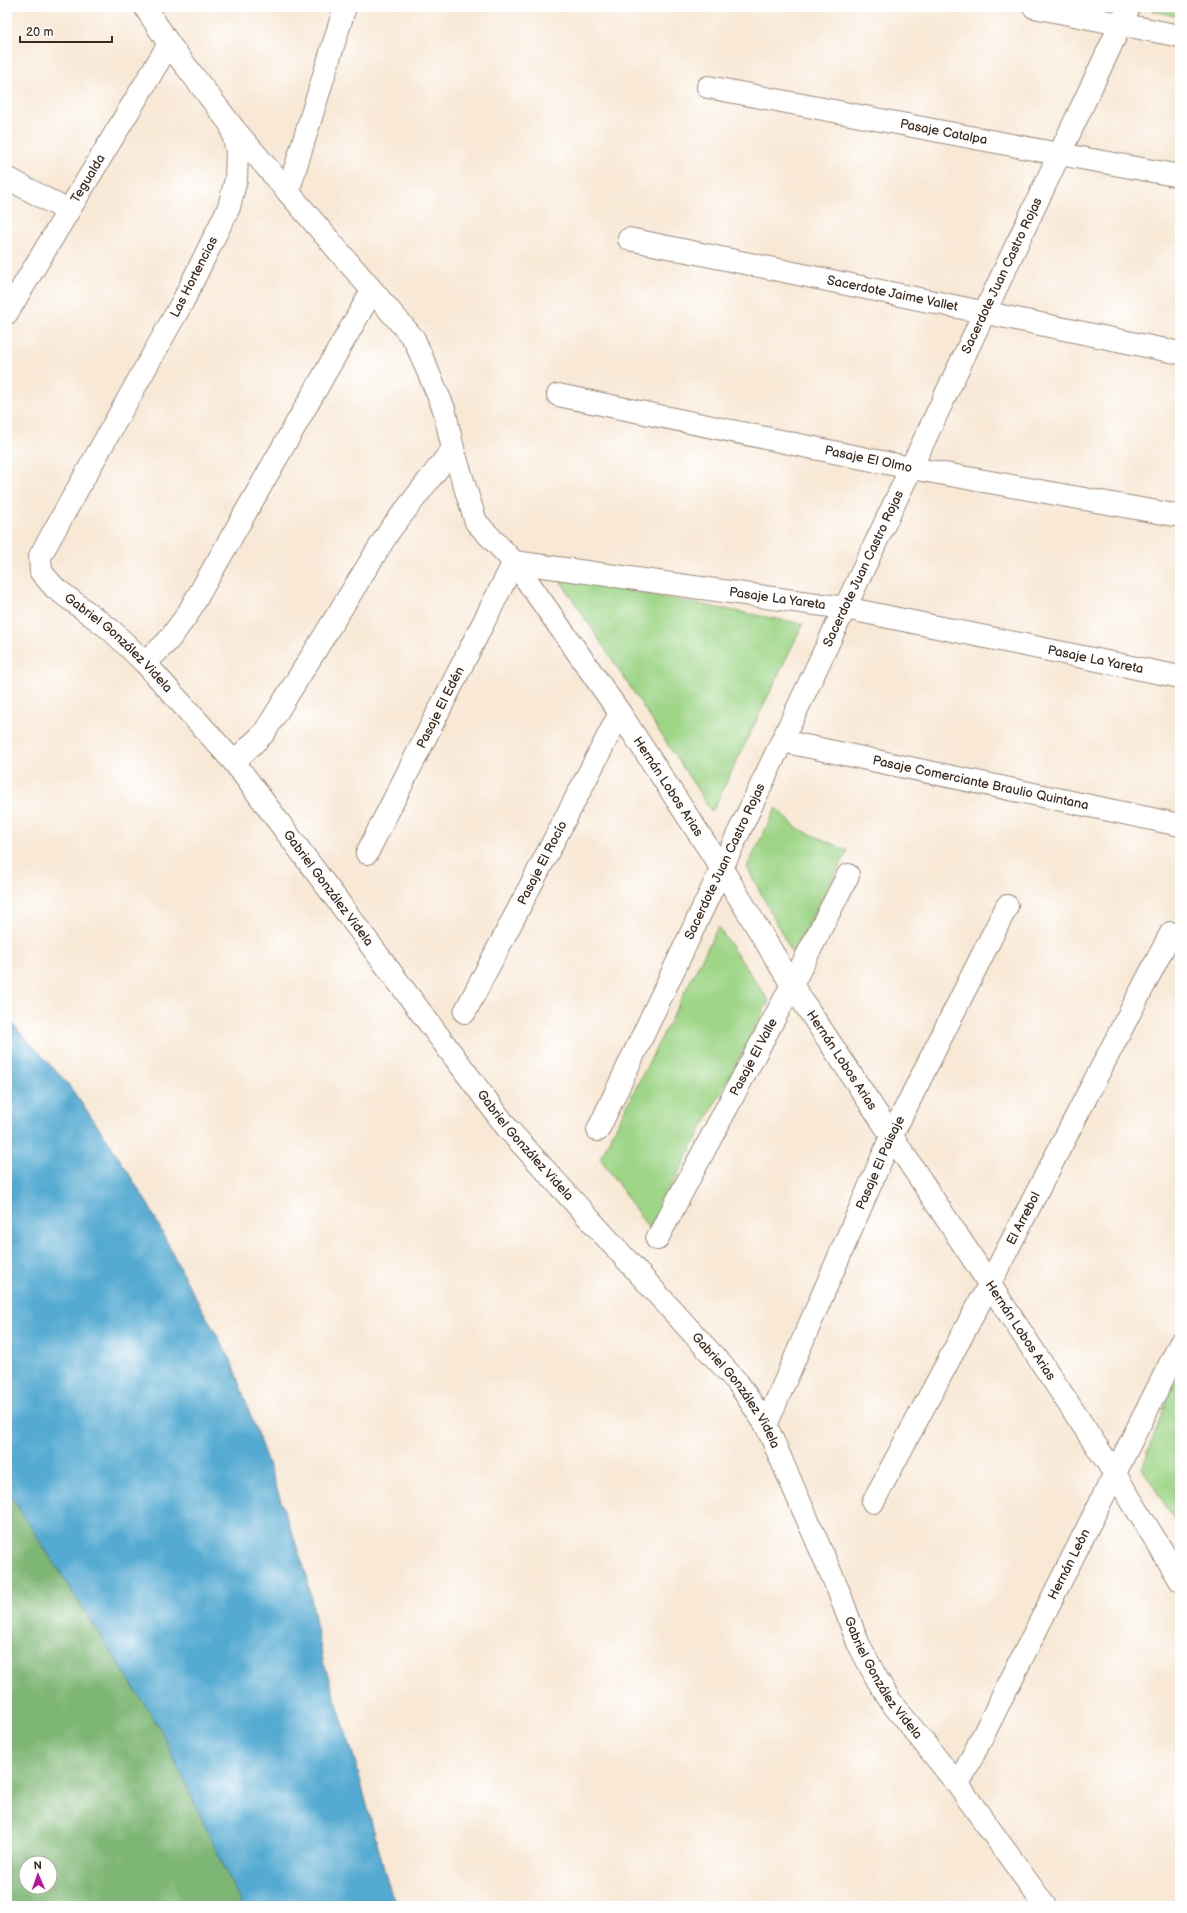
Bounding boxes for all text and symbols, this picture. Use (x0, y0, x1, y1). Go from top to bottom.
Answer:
scale bar (20, 18, 112, 44)
text: 20 m (26, 25, 53, 40)
street label: Pasaje Catalpa (899, 116, 989, 148)
street label: Tegualda (67, 151, 109, 206)
street label: Sacerdote Juan Castro Rojas (958, 194, 1046, 356)
street label: Las Hortencias (167, 233, 221, 320)
street label: Sacerdote Jaime Vallet (825, 272, 959, 315)
street label: Pasaje El Olmo (823, 442, 914, 476)
street label: Sacerdote Juan Castro Rojas (820, 487, 907, 649)
street label: Pasaje La Yareta (728, 584, 827, 613)
street label: Gabriel González Videla (61, 590, 176, 696)
street label: Pasaje La Yareta (1046, 642, 1145, 677)
street label: Pasaje El Edén (413, 664, 468, 751)
street label: Hernán Lobos Arias (630, 734, 707, 840)
street label: Pasaje Comerciante Braulio Quintana (871, 752, 1090, 814)
street label: Sacerdote Juan Castro Rojas (681, 780, 769, 942)
street label: Pasaje El Rocío (514, 818, 571, 907)
street label: Gabriel González Videla (280, 827, 377, 949)
street label: Hernán Lobos Arias (803, 1007, 881, 1114)
street label: Pasaje El Valle (727, 1015, 781, 1099)
street label: Gabriel González Videla (474, 1087, 577, 1204)
street label: Pasaje El Paisaje (852, 1113, 908, 1212)
street label: El Arrebol (1003, 1189, 1044, 1248)
street label: Hernán Lobos Arias (982, 1278, 1059, 1384)
street label: Gabriel González Videla (688, 1329, 783, 1451)
street label: Hernán León (1045, 1526, 1094, 1602)
street label: Gabriel González Videla (841, 1614, 926, 1742)
north arrow (18, 1855, 58, 1895)
text: N (33, 1859, 42, 1872)

